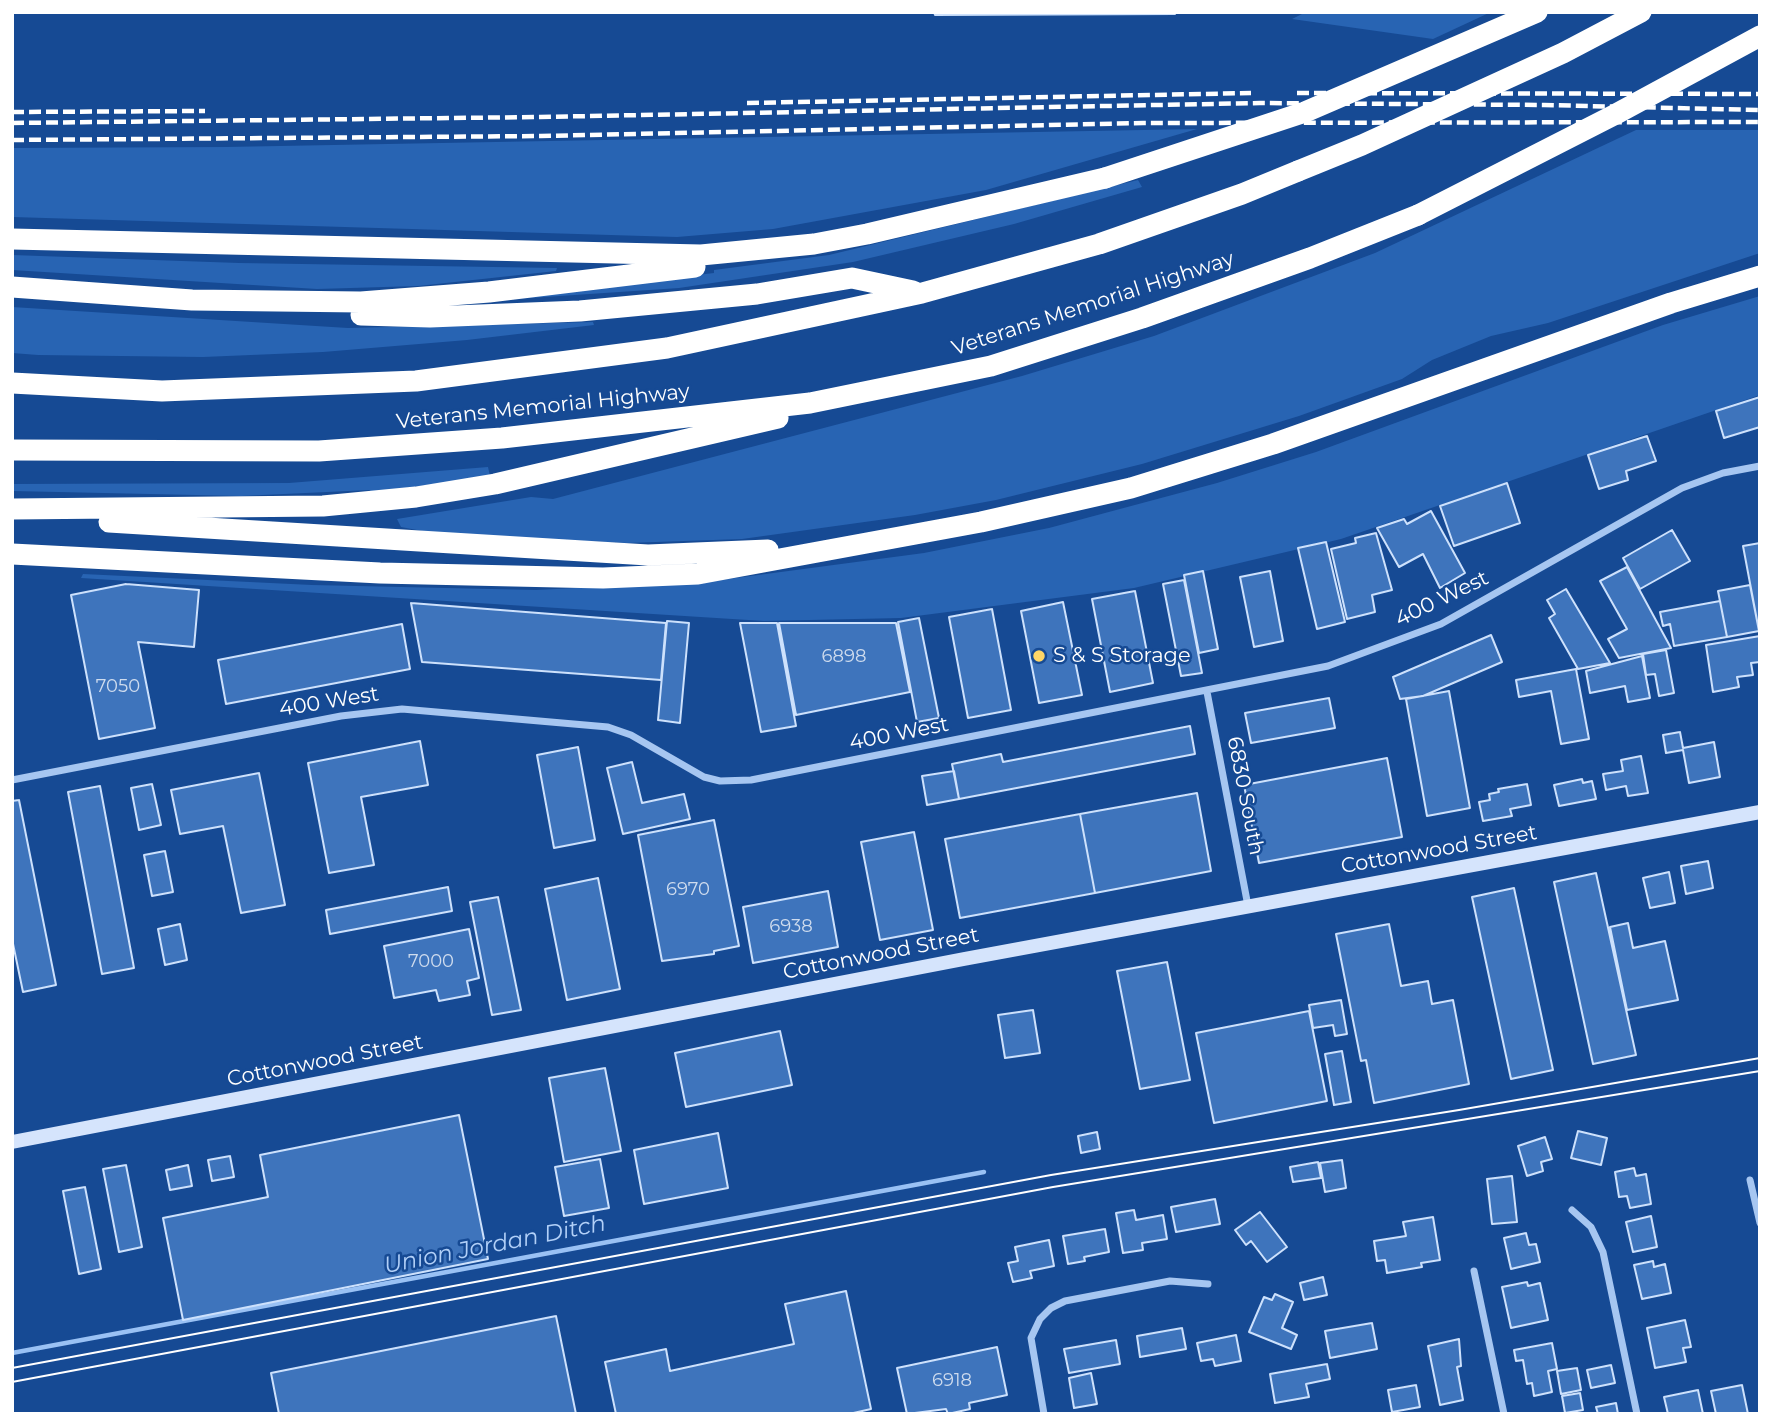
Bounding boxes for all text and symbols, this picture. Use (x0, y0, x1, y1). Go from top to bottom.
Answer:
street label: Veterans Memorial Highway (949, 246, 1237, 362)
street label: Veterans Memorial Highway (395, 379, 691, 435)
street label: 400 West (1391, 566, 1493, 632)
place label: S & S Storage (1053, 643, 1191, 669)
house number: 6898 (822, 646, 866, 668)
marker: S & S Storage (1031, 648, 1047, 664)
house number: 7050 (96, 676, 140, 698)
street label: 400 West (277, 682, 381, 722)
street label: 400 West (847, 712, 951, 756)
street label: 6830 South (1221, 735, 1269, 857)
street label: Cottonwood Street (1339, 820, 1539, 880)
house number: 6970 (666, 879, 710, 901)
house number: 6938 (769, 916, 813, 938)
street label: Cottonwood Street (781, 923, 981, 985)
house number: 7000 (408, 951, 454, 973)
street label: Cottonwood Street (225, 1030, 425, 1092)
water label: Union Jordan Ditch (382, 1210, 608, 1280)
house number: 6918 (932, 1370, 972, 1392)

